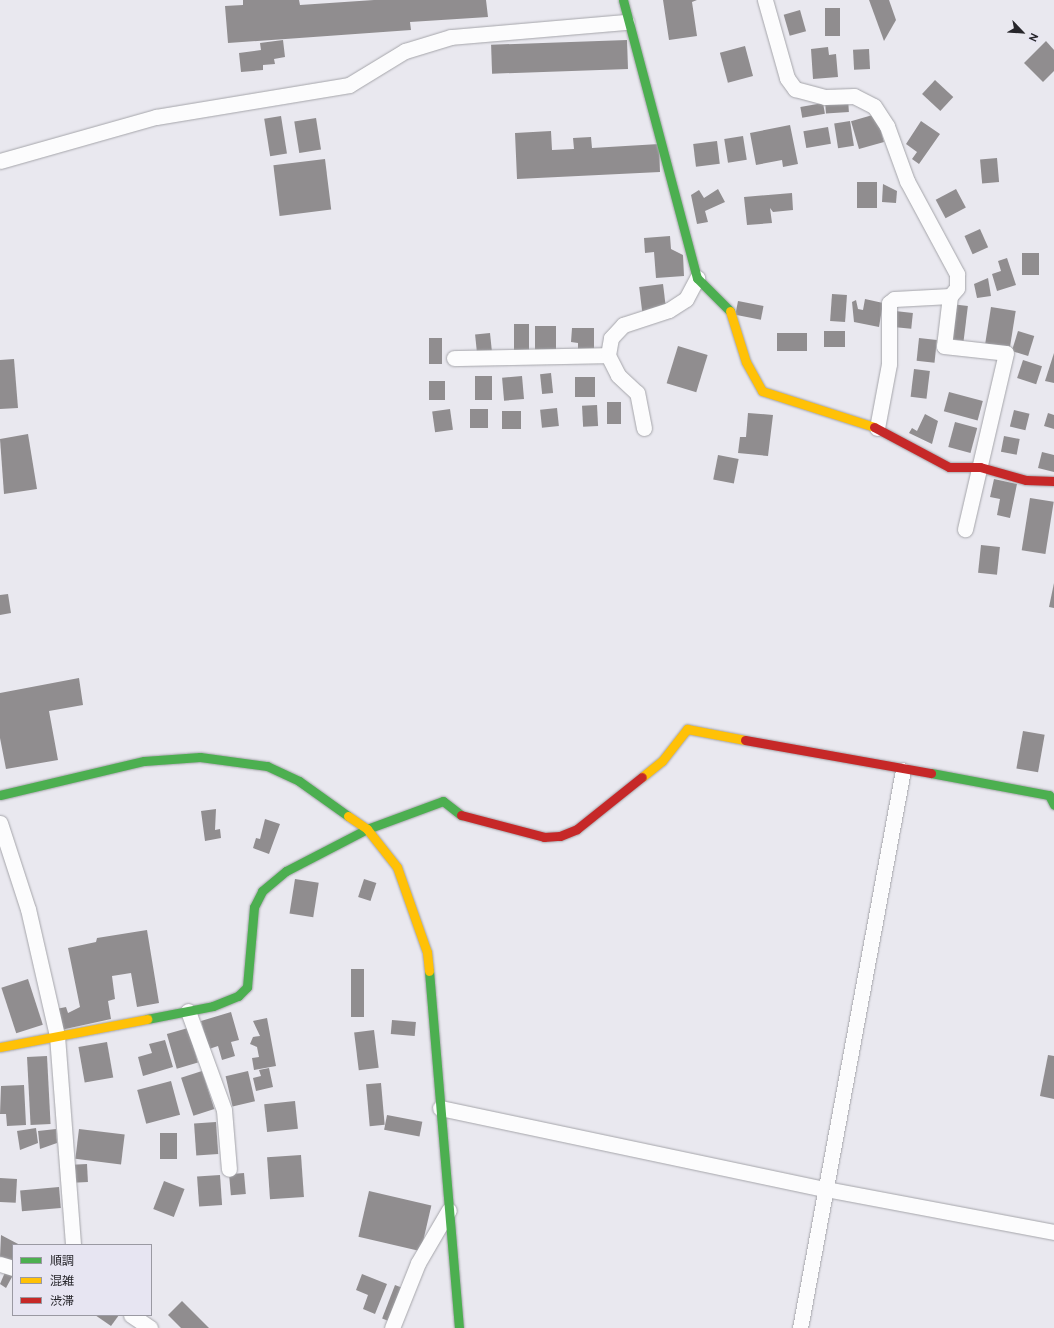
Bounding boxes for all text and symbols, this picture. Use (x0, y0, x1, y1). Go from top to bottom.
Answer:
north arrow (1002, 12, 1042, 52)
text: N (1025, 31, 1041, 44)
legend (12, 1244, 152, 1316)
text: 順調 (50, 1254, 74, 1270)
text: 混雑 (50, 1274, 74, 1290)
text: 渋滞 (50, 1294, 74, 1310)

